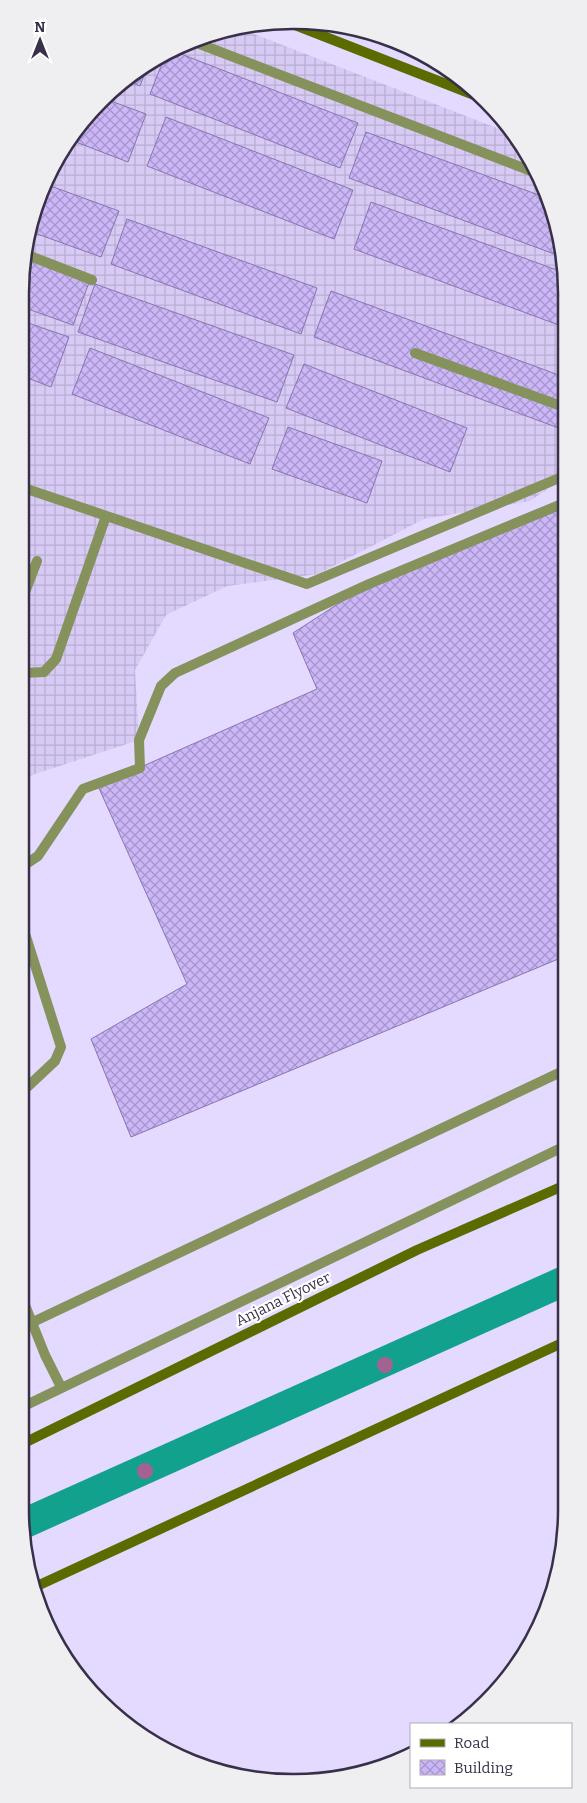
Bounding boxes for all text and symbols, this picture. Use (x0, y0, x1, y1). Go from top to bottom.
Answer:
north arrow (15, 15, 65, 65)
text: N (35, 19, 46, 36)
street label: Anjana Flyover (233, 1268, 334, 1330)
legend (410, 1723, 572, 1788)
text: Road (454, 1734, 489, 1752)
text: Building (454, 1759, 513, 1777)

